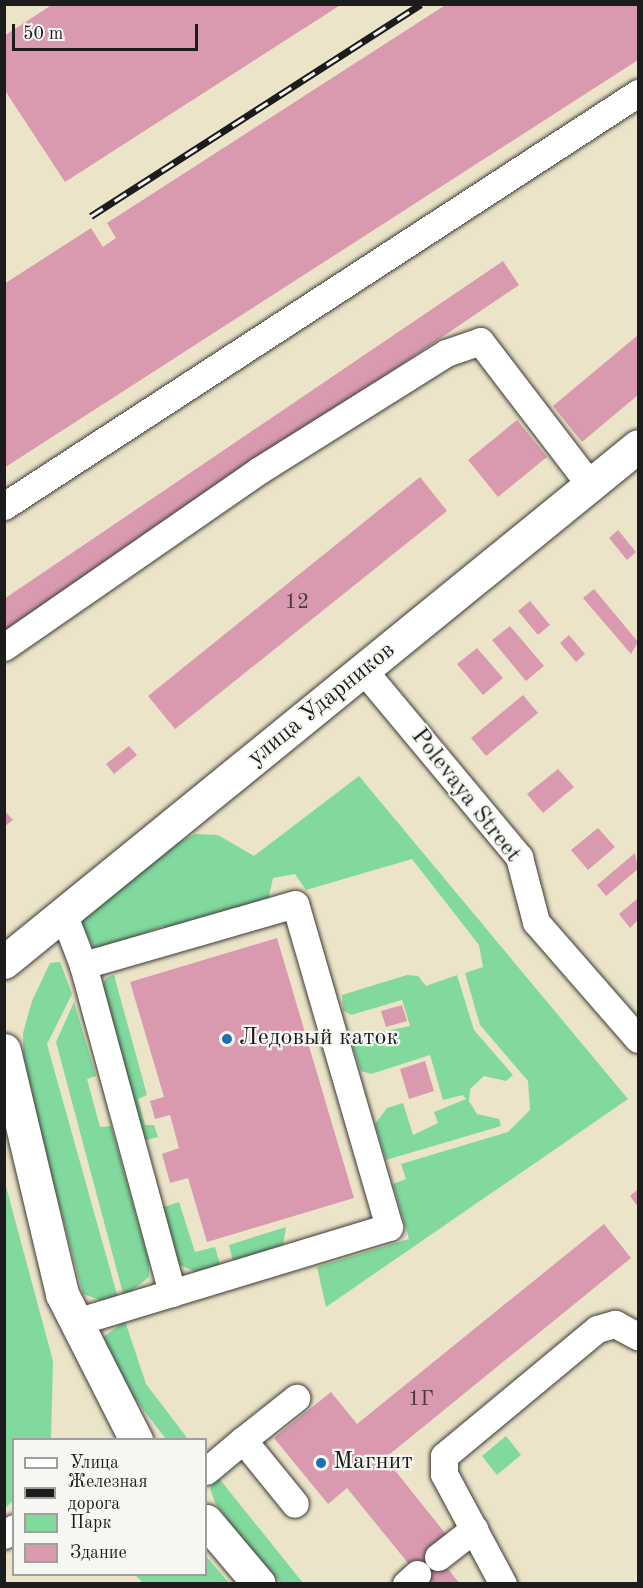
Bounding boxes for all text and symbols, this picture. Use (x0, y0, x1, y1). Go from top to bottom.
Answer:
scale bar (15, 12, 201, 50)
text: 50 m (23, 25, 63, 43)
house number: 12 (285, 590, 309, 616)
street label: улица Ударников (243, 637, 401, 773)
street label: Polevaya Street (404, 723, 526, 869)
place label: Ледовый каток (239, 1025, 399, 1053)
marker: Ледовый каток (220, 1032, 234, 1046)
house number: 1Г (408, 1387, 434, 1413)
legend (12, 1438, 207, 1576)
place label: Магнит (333, 1449, 413, 1477)
text: Улица (70, 1454, 119, 1472)
marker: Магнит (314, 1456, 328, 1470)
text: Железная дорога (68, 1473, 148, 1513)
text: Парк (70, 1514, 111, 1532)
text: Здание (70, 1544, 127, 1562)

